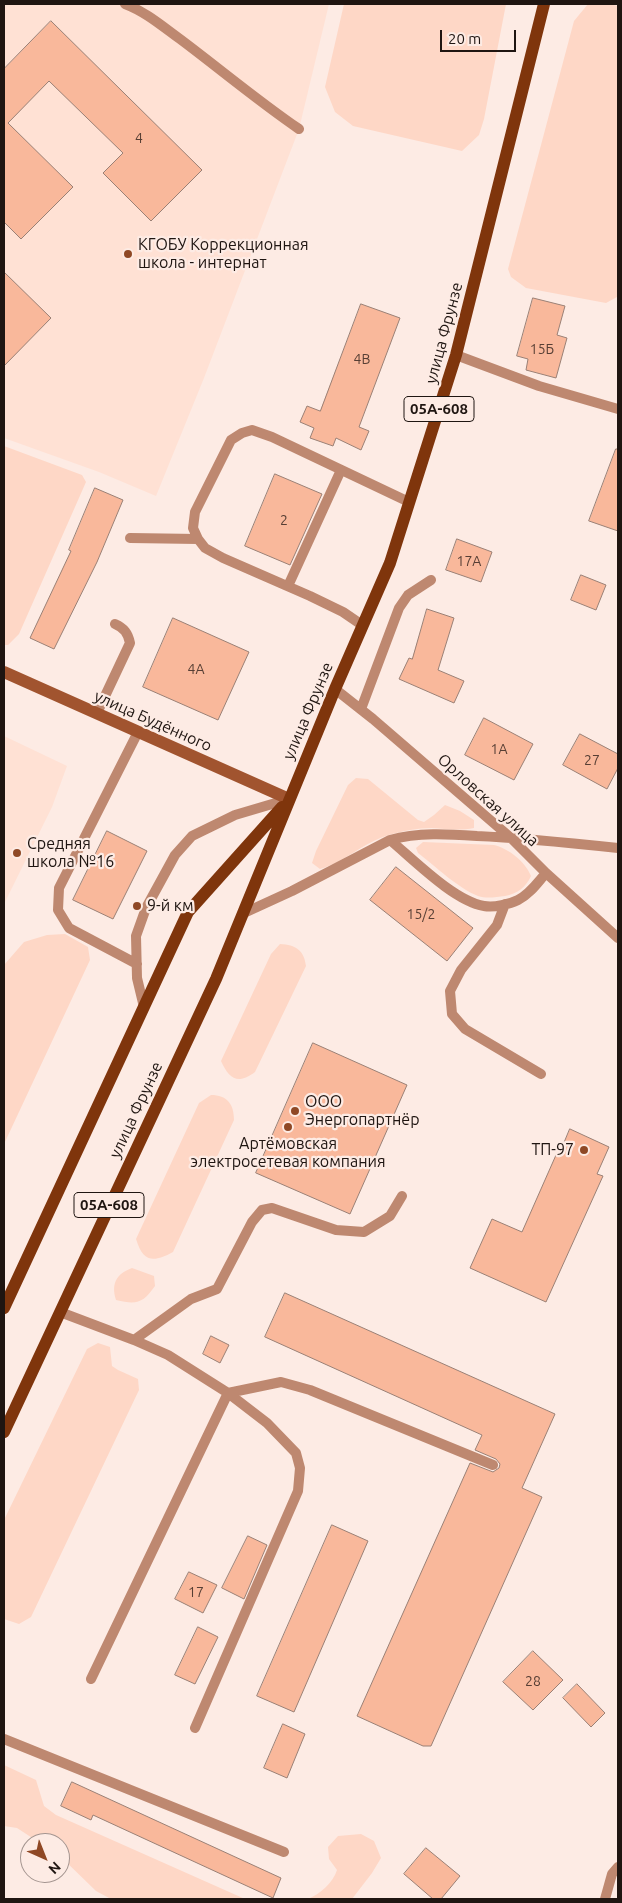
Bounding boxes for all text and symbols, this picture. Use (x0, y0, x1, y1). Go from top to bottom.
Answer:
scale bar (442, 20, 518, 52)
text: 20 m (448, 30, 481, 47)
house number: 4 (135, 130, 143, 146)
place label: КГОБУ Коррекционная школа - интернат (138, 235, 309, 273)
marker: КГОБУ Коррекционная школа - интернат (122, 248, 134, 260)
street label: улица Фрунзе (421, 280, 467, 386)
house number: 15Б (530, 341, 554, 357)
house number: 4В (354, 351, 370, 367)
road number: 05А-608 (404, 396, 474, 422)
house number: 2 (280, 512, 288, 528)
house number: 17А (457, 553, 481, 569)
street label: улица Фрунзе (279, 659, 337, 763)
house number: 4А (188, 661, 204, 677)
street label: улица Будённого (91, 686, 215, 756)
house number: 1А (491, 741, 507, 757)
street label: Орловская улица (434, 750, 542, 850)
house number: 27 (584, 752, 600, 768)
place label: Средняя школа №16 (27, 834, 114, 872)
marker: Средняя школа №16 (11, 847, 23, 859)
place label: 9-й км (147, 896, 194, 916)
marker: 9-й км (131, 900, 143, 912)
house number: 15/2 (407, 906, 435, 922)
street label: улица Фрунзе (105, 1059, 167, 1161)
place label: ООО Энергопартнёр (305, 1092, 420, 1130)
marker: ООО Энергопартнёр (289, 1105, 301, 1117)
marker: Артёмовская электросетевая компания (282, 1121, 294, 1133)
place label: Артёмовская электросетевая компания (190, 1134, 386, 1172)
place label: ТП-97 (531, 1140, 574, 1160)
marker: ТП-97 (578, 1144, 590, 1156)
road number: 05А-608 (74, 1192, 144, 1218)
house number: 17 (188, 1584, 204, 1600)
house number: 28 (525, 1673, 541, 1689)
north arrow (20, 1833, 70, 1883)
text: N (45, 1859, 64, 1877)

